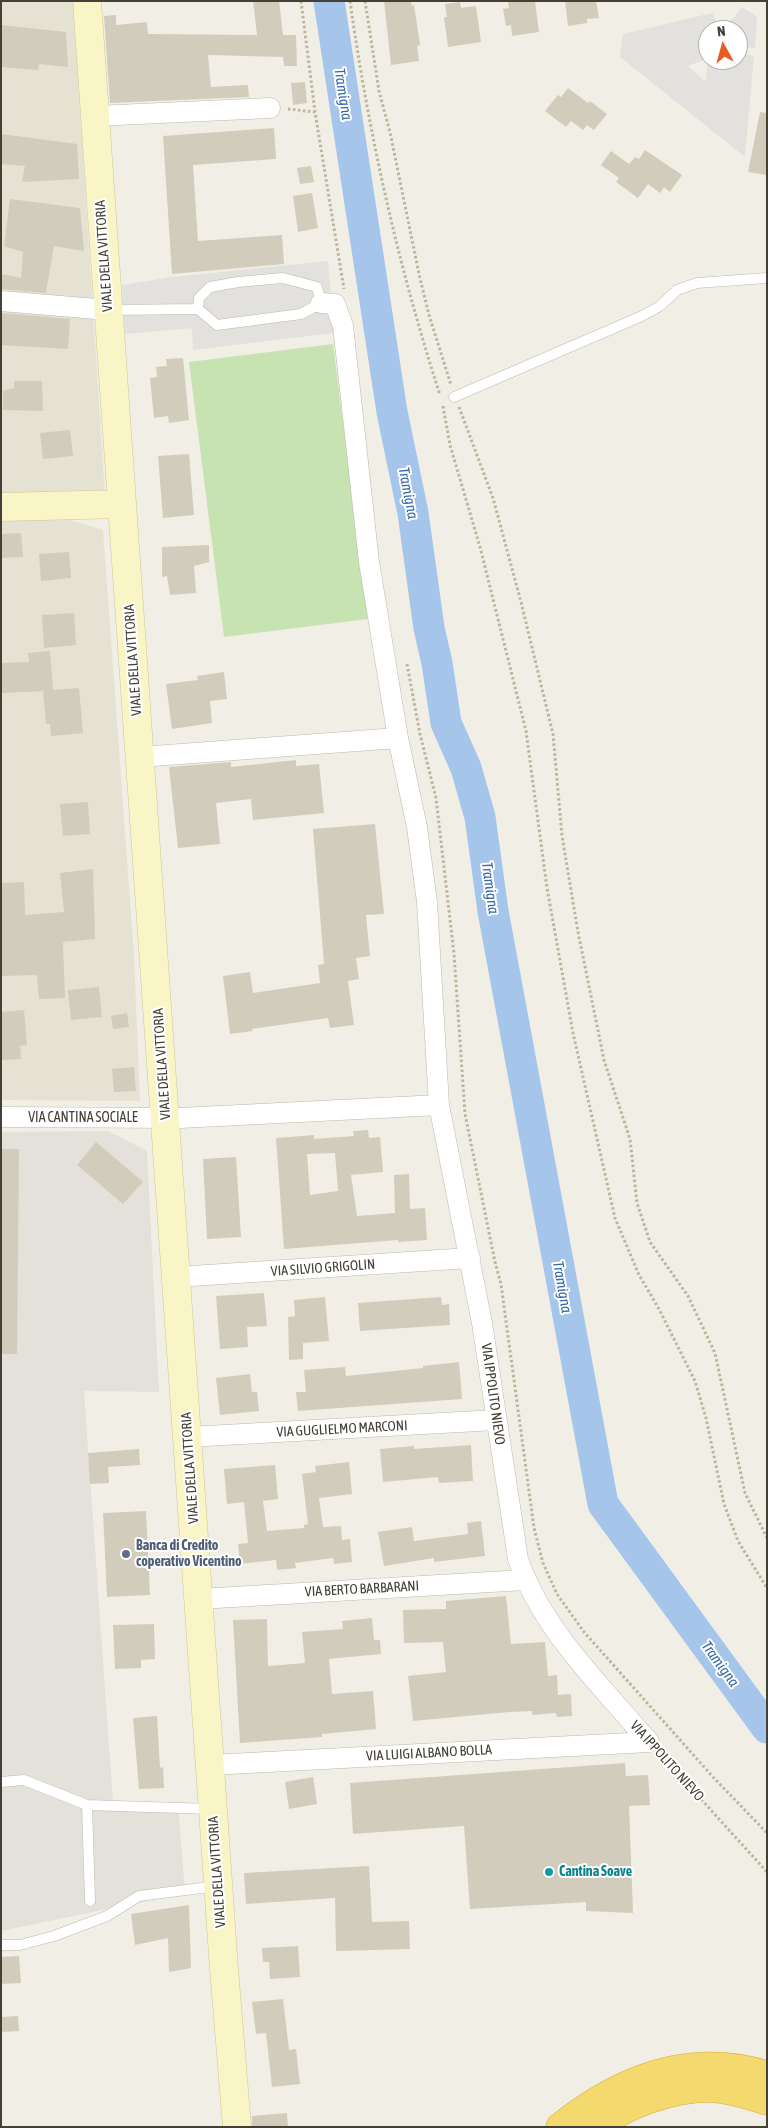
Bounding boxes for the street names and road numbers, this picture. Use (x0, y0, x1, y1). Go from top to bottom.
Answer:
street label: VIALE DELLA VITTORIA (92, 200, 116, 312)
street label: VIALE DELLA VITTORIA (121, 604, 145, 716)
street label: VIALE DELLA VITTORIA (150, 1008, 174, 1120)
street label: VIA CANTINA SOCIALE (28, 1110, 138, 1126)
street label: VIA SILVIO GRIGOLIN (270, 1256, 376, 1280)
street label: VIA IPPOLITO NIEVO (478, 1342, 508, 1446)
street label: VIALE DELLA VITTORIA (178, 1412, 202, 1524)
street label: VIA GUGLIELMO MARCONI (276, 1417, 408, 1441)
street label: VIA BERTO BARBARANI (304, 1578, 420, 1600)
street label: VIA IPPOLITO NIEVO (627, 1717, 707, 1805)
street label: VIA LUIGI ALBANO BOLLA (366, 1741, 492, 1765)
street label: VIALE DELLA VITTORIA (205, 1816, 229, 1928)

